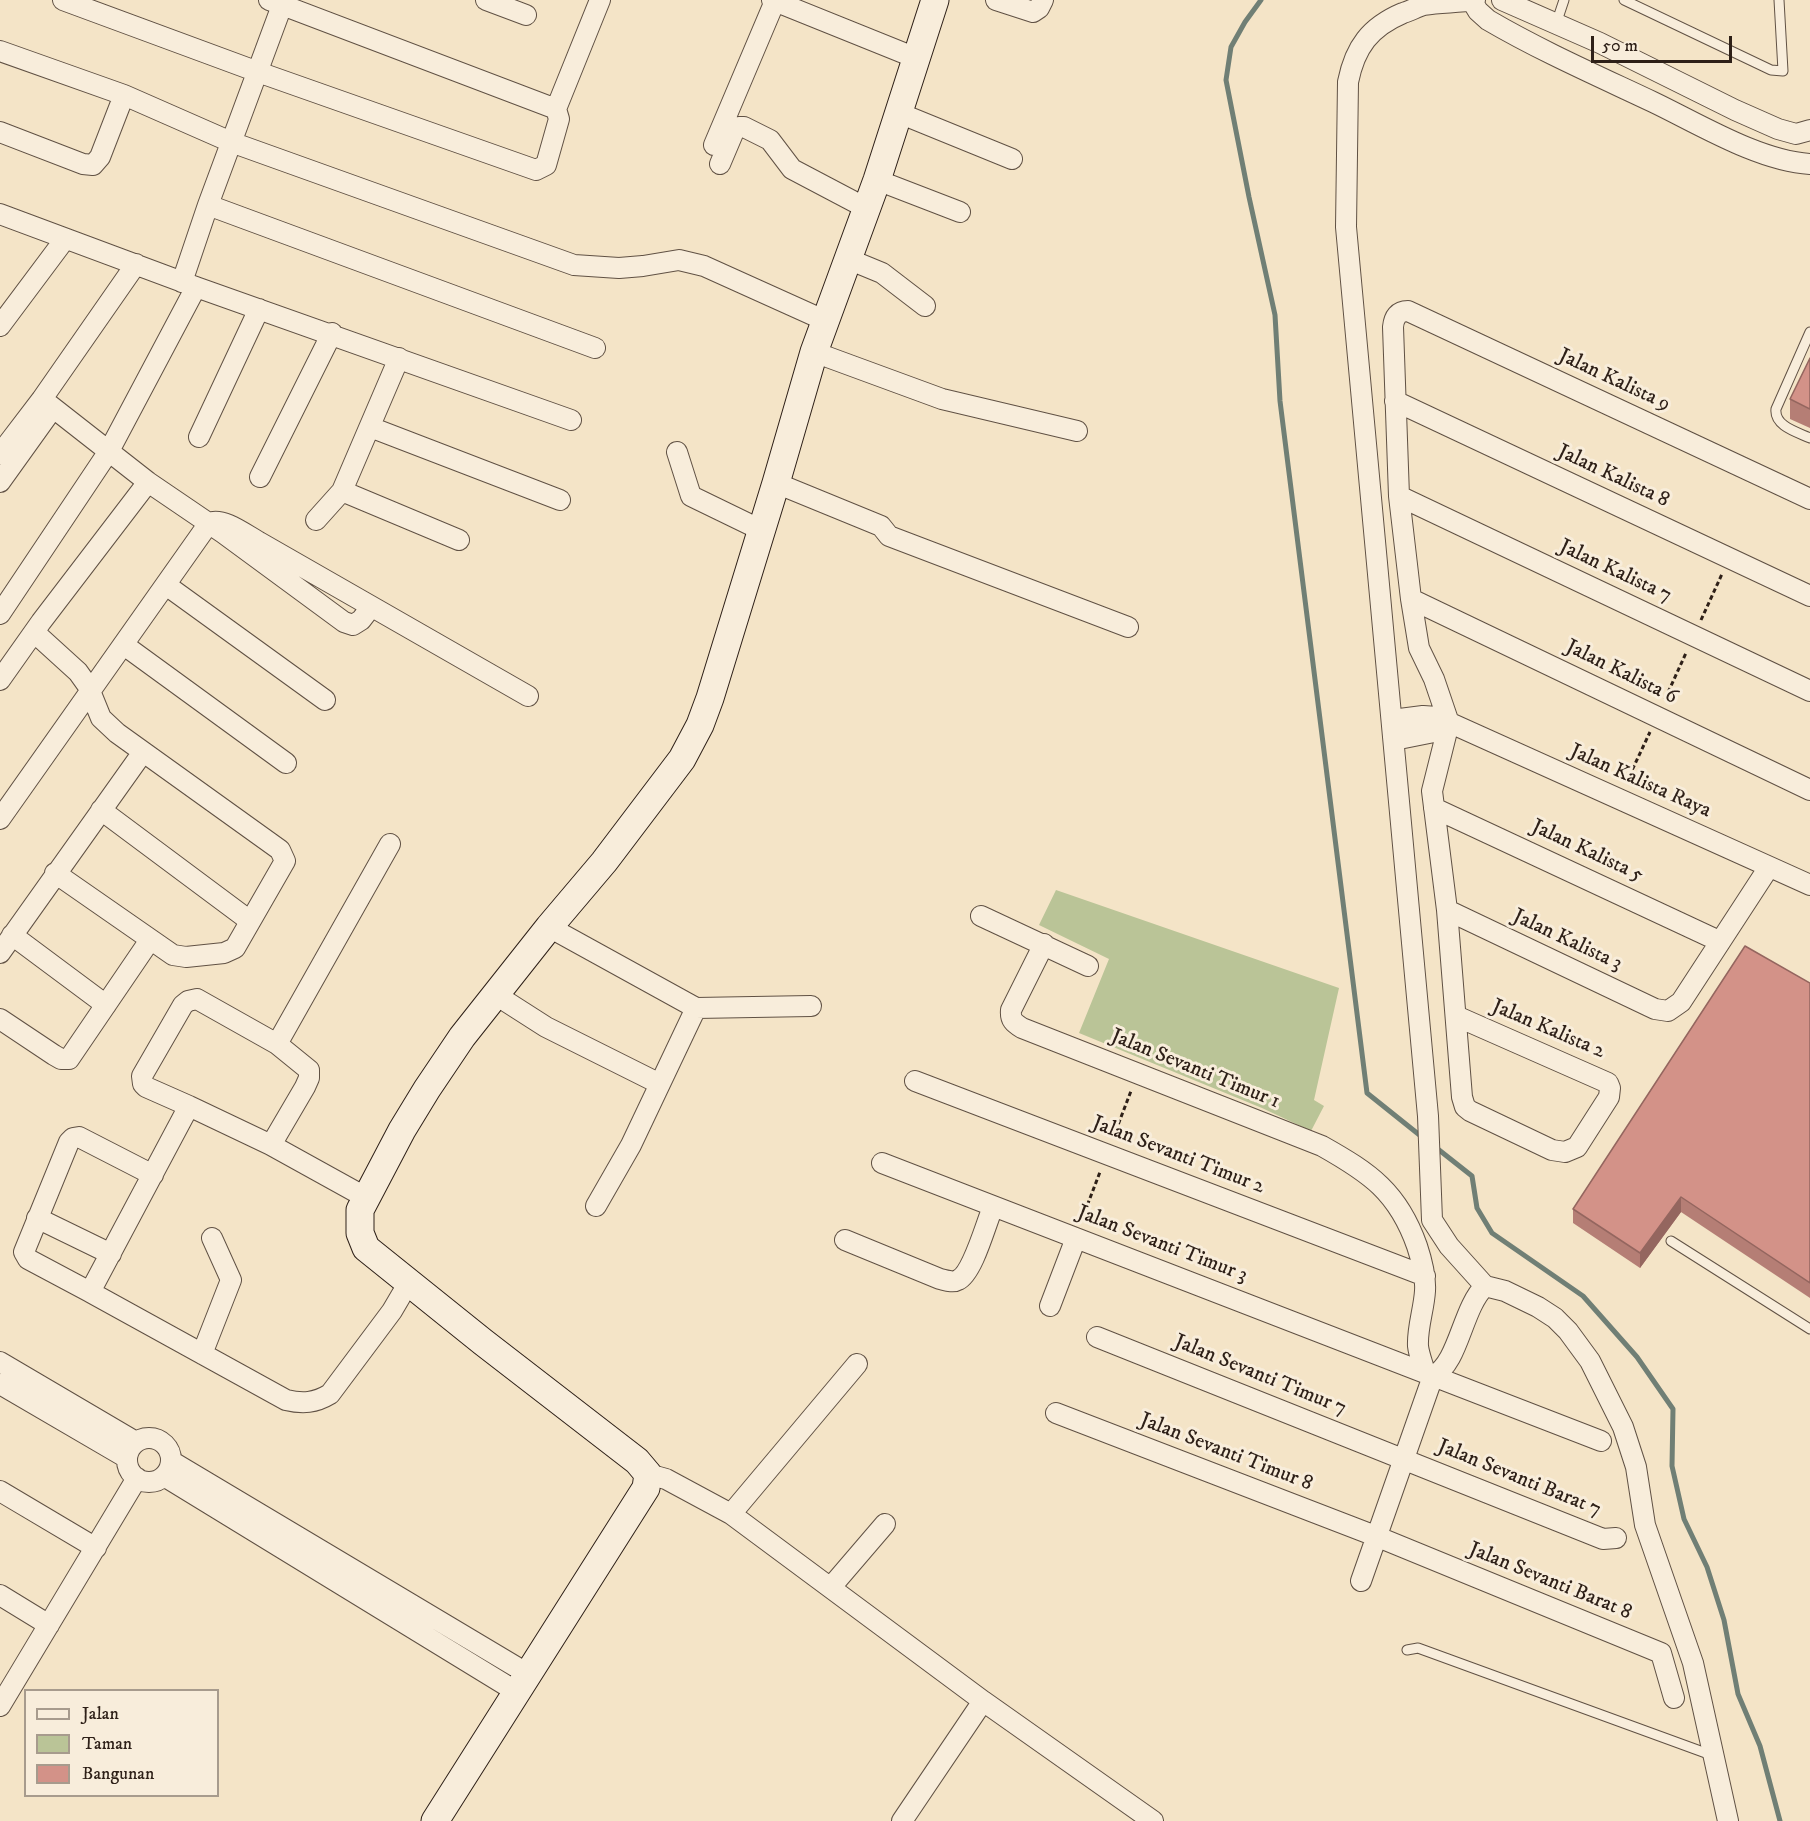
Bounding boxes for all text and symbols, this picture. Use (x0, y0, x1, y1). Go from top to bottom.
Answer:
scale bar (1594, 24, 1735, 62)
text: 50 m (1602, 35, 1638, 57)
street label: Jalan Kalista 9 (1554, 344, 1674, 418)
street label: Jalan Kalista 8 (1553, 440, 1673, 514)
street label: Jalan Kalista 7 (1555, 535, 1675, 609)
street label: Jalan Kalista 6 (1561, 635, 1681, 711)
street label: Jalan Kalista Raya (1566, 740, 1714, 824)
street label: Jalan Kalista 5 (1527, 815, 1647, 889)
street label: Jalan Kalista 3 (1508, 905, 1626, 977)
street label: Jalan Kalista 2 (1488, 995, 1608, 1065)
street label: Jalan Sevanti Timur 1 (1107, 1025, 1283, 1115)
street label: Jalan Sevanti Timur 2 (1088, 1112, 1268, 1200)
street label: Jalan Sevanti Timur 3 (1073, 1201, 1251, 1289)
street label: Jalan Sevanti Timur 7 (1170, 1330, 1350, 1422)
street label: Jalan Sevanti Timur 8 (1136, 1408, 1316, 1498)
street label: Jalan Sevanti Barat 7 (1434, 1435, 1604, 1523)
street label: Jalan Sevanti Barat 8 (1465, 1538, 1635, 1626)
legend (24, 1689, 219, 1797)
text: Jalan (82, 1703, 119, 1725)
text: Taman (82, 1733, 132, 1755)
text: Bangunan (82, 1763, 154, 1785)

